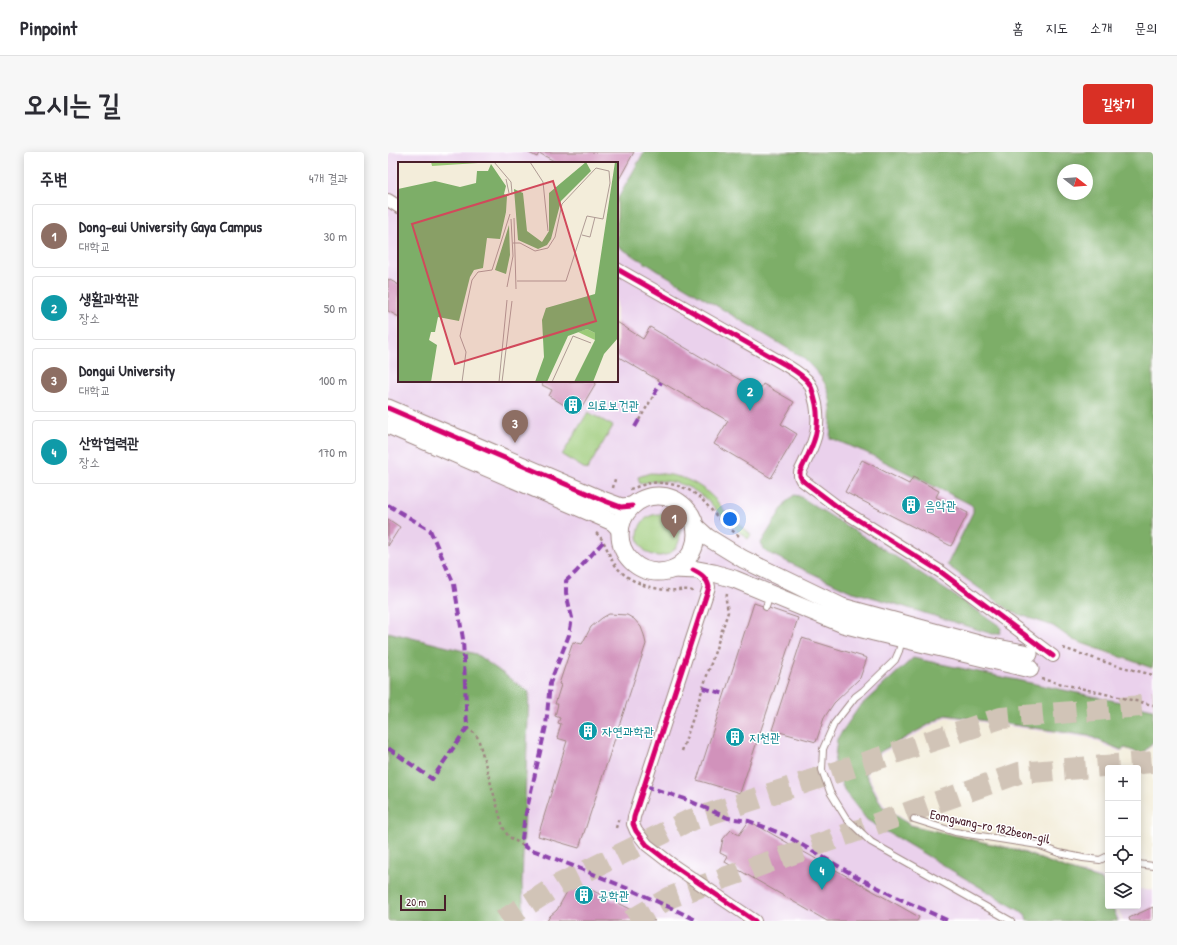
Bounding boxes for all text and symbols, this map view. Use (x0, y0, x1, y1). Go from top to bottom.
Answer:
text: Pinpoint (20, 15, 77, 41)
text: 홈 (1012, 18, 1023, 37)
text: 지도 (1045, 18, 1068, 37)
text: 소개 (1090, 18, 1112, 37)
text: 문의 (1134, 18, 1157, 37)
button: 길찾기 (1083, 84, 1153, 124)
text: 오시는 길 (24, 85, 121, 123)
inset map (398, 162, 618, 382)
north arrow (1057, 164, 1093, 200)
text: 주변 (40, 167, 67, 190)
text: 4개 결과 (309, 169, 348, 187)
text: Dong-eui University Gaya Campus (79, 216, 262, 237)
text: 1 (52, 227, 56, 245)
text: 30 m (324, 227, 347, 245)
text: 대학교 (79, 237, 110, 255)
text: 생활과학관 (79, 288, 139, 309)
text: 2 (51, 299, 57, 317)
text: 50 m (324, 299, 347, 317)
text: 장소 (79, 309, 100, 327)
text: Dongui University (79, 360, 175, 381)
text: 3 (51, 371, 57, 389)
text: 100 m (319, 371, 347, 389)
pin: 2 (737, 378, 763, 411)
text: 대학교 (79, 381, 110, 399)
building icon: 의료보건관 (562, 394, 584, 416)
place label: 의료보건관 (587, 396, 639, 414)
pin: 3 (502, 410, 528, 443)
text: 산학협력관 (79, 432, 139, 453)
text: 4 (52, 443, 56, 461)
text: 170 m (318, 443, 347, 461)
text: 장소 (79, 453, 100, 471)
building icon: 음악관 (900, 494, 922, 516)
place label: 음악관 (925, 496, 956, 514)
pin: 1 (661, 505, 687, 538)
your location (720, 509, 740, 529)
building icon: 자연과학관 (577, 720, 599, 742)
place label: 자연과학관 (602, 722, 654, 740)
building icon: 지천관 (724, 726, 746, 748)
place label: 지천관 (749, 728, 780, 746)
map controls (1105, 765, 1141, 909)
button: + (1105, 765, 1141, 801)
button: − (1105, 801, 1141, 837)
street label: Eomgwang-ro 182beon-gil (928, 804, 1052, 848)
button: locate (1105, 837, 1141, 873)
pin: 4 (809, 857, 835, 890)
button: layers (1105, 873, 1141, 909)
building icon: 공학관 (573, 884, 595, 906)
place label: 공학관 (598, 886, 629, 904)
scale bar (400, 893, 446, 912)
text: 20 m (406, 895, 426, 909)

